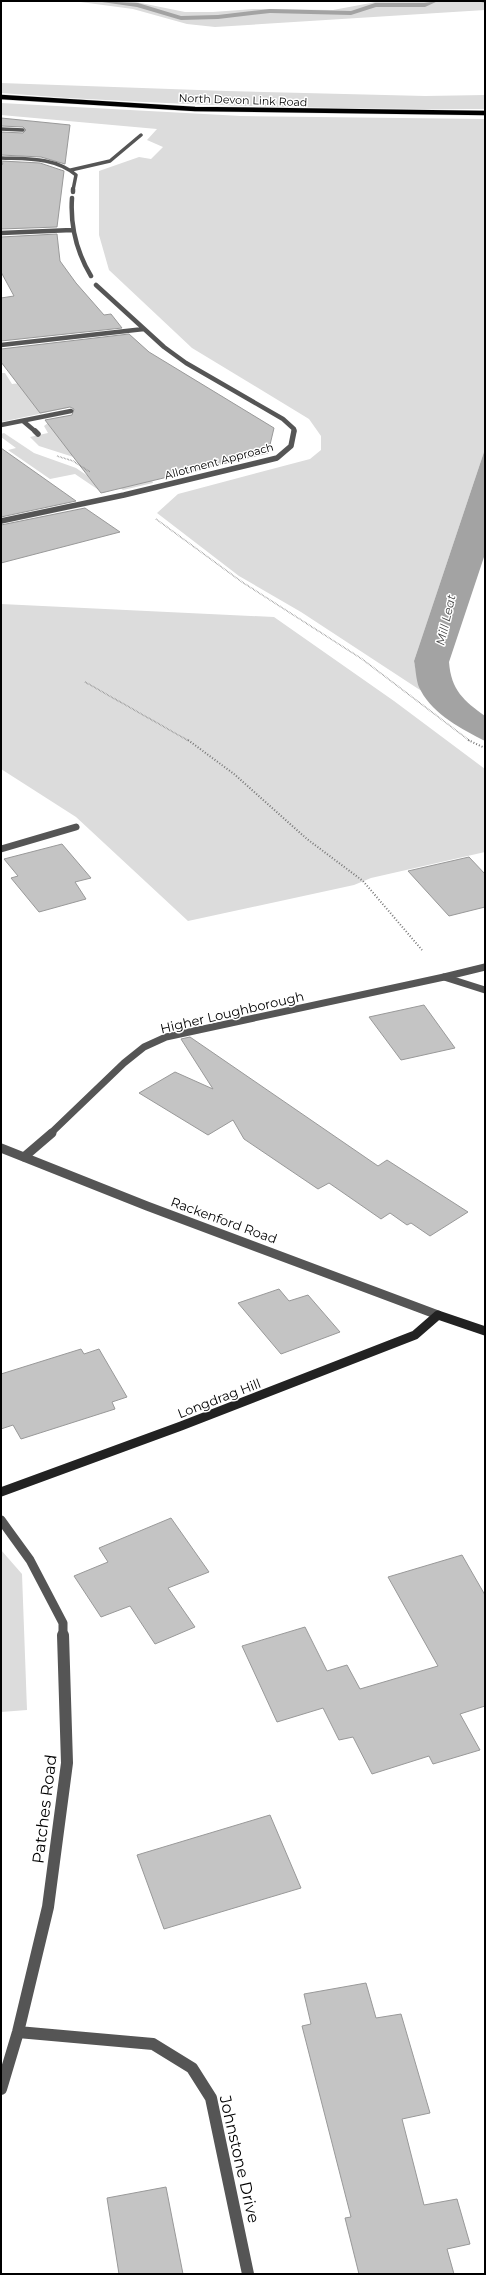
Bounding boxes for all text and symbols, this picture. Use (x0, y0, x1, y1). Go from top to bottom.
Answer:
street label: North Devon Link Road (178, 91, 308, 109)
street label: Allotment Approach (163, 440, 275, 482)
water label: Mill Leat (432, 593, 459, 647)
street label: Higher Loughborough (159, 988, 305, 1036)
street label: Rackenford Road (169, 1193, 279, 1247)
street label: Longdrag Hill (175, 1375, 263, 1421)
street label: Patches Road (28, 1753, 61, 1865)
street label: Johnstone Drive (215, 2093, 263, 2225)

